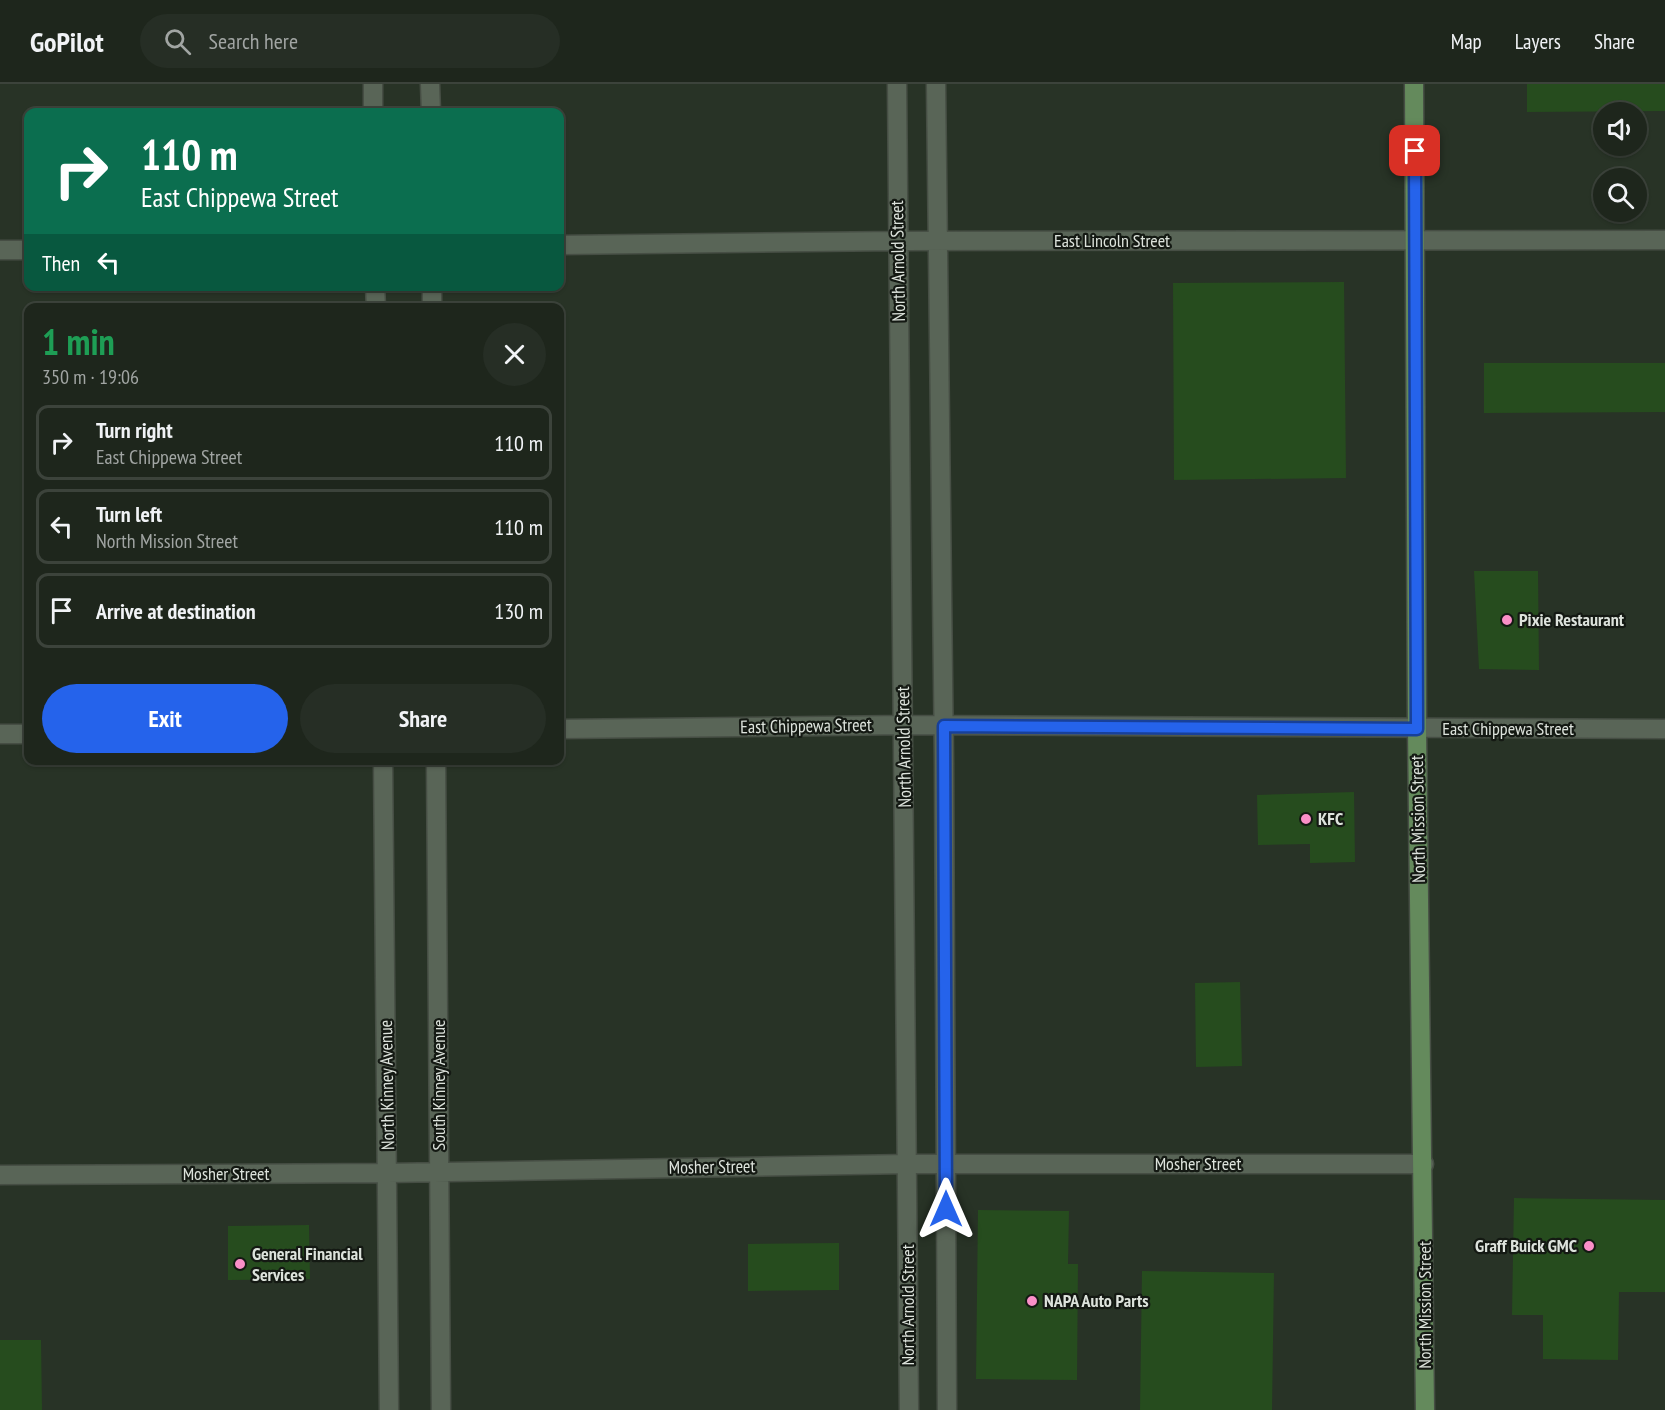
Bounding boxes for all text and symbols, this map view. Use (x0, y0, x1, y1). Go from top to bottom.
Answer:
search box (140, 14, 560, 68)
text: GoPilot (30, 23, 104, 60)
icon: search (161, 25, 194, 58)
text: Search here (209, 27, 298, 55)
text: Map (1451, 28, 1482, 55)
text: Layers (1515, 28, 1561, 55)
text: Share (1594, 28, 1635, 55)
map controls (1593, 102, 1647, 222)
button: sound (1593, 102, 1647, 156)
pin (1389, 125, 1440, 176)
text: 110 m (141, 127, 238, 182)
icon: right (42, 132, 120, 210)
icon: arrive (1398, 134, 1431, 167)
button: search (1593, 168, 1647, 222)
text: East Chippewa Street (141, 180, 339, 214)
street label: North Arnold Street (885, 200, 910, 322)
street label: East Lincoln Street (1054, 229, 1170, 252)
icon: left (92, 246, 125, 279)
text: Then (42, 249, 80, 277)
text: 1 min (42, 318, 115, 365)
button: close (483, 323, 546, 386)
text: 350 m · 19:06 (42, 364, 139, 390)
text: Turn right (96, 416, 173, 444)
icon: right (45, 426, 78, 459)
text: 110 m (494, 429, 543, 457)
text: East Chippewa Street (96, 444, 242, 470)
text: Turn left (96, 500, 162, 528)
icon: left (45, 510, 78, 543)
text: 110 m (494, 513, 543, 541)
text: North Mission Street (96, 528, 238, 554)
icon: arrive (45, 594, 78, 627)
text: Arrive at destination (96, 597, 256, 625)
text: 130 m (494, 597, 543, 625)
place label: Pixie Restaurant (1519, 608, 1625, 631)
marker: Pixie Restaurant (1500, 613, 1514, 627)
button: Exit (42, 684, 288, 753)
button: Share (300, 684, 546, 753)
street label: North Arnold Street (891, 686, 916, 808)
street label: East Chippewa Street (740, 713, 872, 738)
street label: East Chippewa Street (1442, 717, 1574, 740)
street label: North Mission Street (1405, 755, 1430, 883)
place label: KFC (1318, 807, 1343, 830)
marker: KFC (1299, 812, 1313, 826)
street label: North Kinney Avenue (374, 1020, 399, 1150)
street label: South Kinney Avenue (427, 1020, 450, 1150)
street label: Mosher Street (1155, 1152, 1241, 1175)
street label: Mosher Street (668, 1154, 756, 1179)
street label: Mosher Street (183, 1162, 269, 1185)
position arrow (914, 1177, 978, 1241)
place label: Graff Buick GMC (1475, 1234, 1577, 1257)
marker: Graff Buick GMC (1582, 1239, 1596, 1253)
street label: North Mission Street (1413, 1241, 1436, 1369)
place label: General Financial Services (252, 1242, 363, 1286)
street label: North Arnold Street (896, 1244, 919, 1366)
marker: General Financial Services (233, 1257, 247, 1271)
place label: NAPA Auto Parts (1044, 1289, 1148, 1312)
marker: NAPA Auto Parts (1025, 1294, 1039, 1308)

